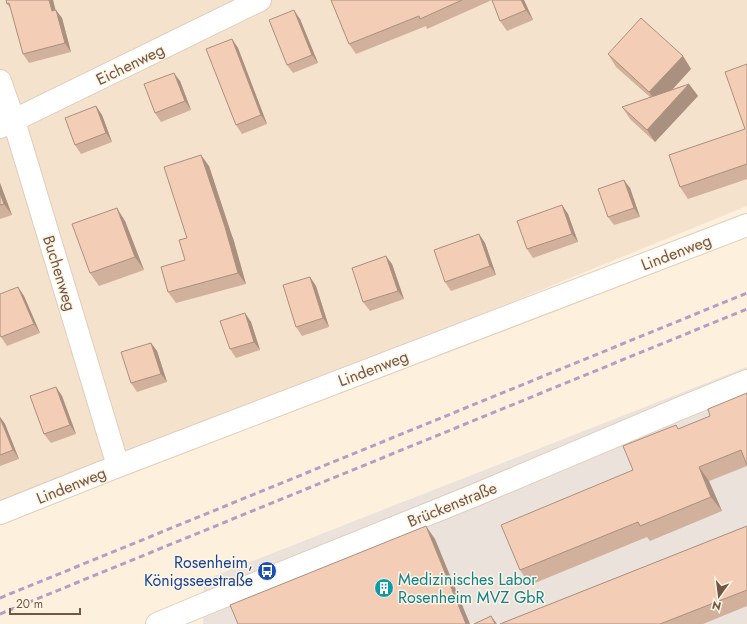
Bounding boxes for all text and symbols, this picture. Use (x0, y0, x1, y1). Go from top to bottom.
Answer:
street label: Eichenweg (92, 38, 168, 91)
street label: Lindenweg (638, 229, 715, 276)
street label: Buchenweg (37, 233, 82, 314)
street label: Lindenweg (335, 345, 412, 392)
street label: Lindenweg (33, 461, 110, 510)
street label: Brückenstraße (404, 476, 500, 533)
place label: Rosenheim, Königsseestraße (144, 551, 253, 592)
bus stop icon: Rosenheim, Königsseestraße (256, 560, 278, 582)
place label: Medizinisches Labor Rosenheim MVZ GbR (398, 568, 544, 609)
north arrow (699, 576, 739, 616)
building icon: Medizinisches Labor Rosenheim MVZ GbR (373, 577, 395, 599)
scale bar (10, 590, 80, 616)
text: 20 m (16, 595, 43, 613)
text: N (710, 597, 723, 615)

